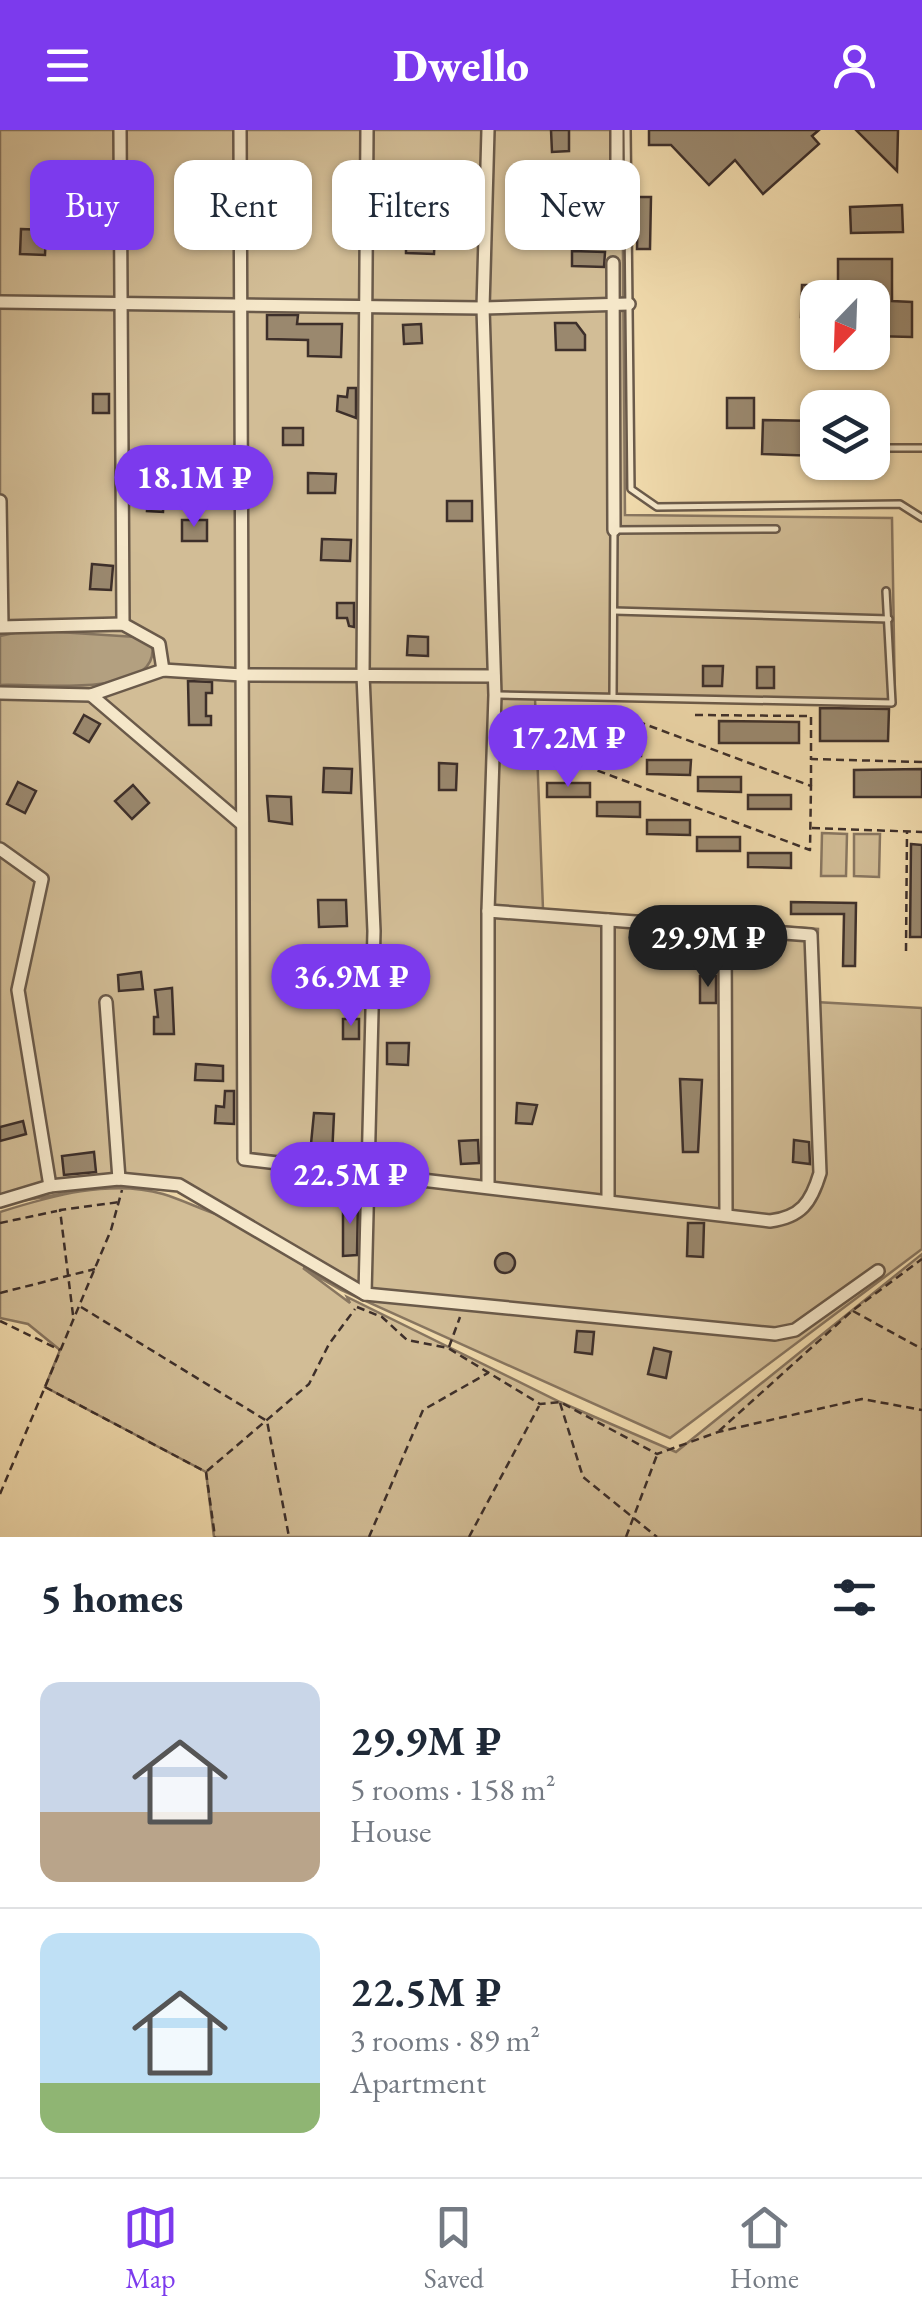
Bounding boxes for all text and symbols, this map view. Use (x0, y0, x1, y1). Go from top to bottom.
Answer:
text: Dwello (393, 36, 529, 94)
icon: menu (40, 38, 95, 93)
icon: person (827, 38, 882, 93)
chip: Buy (30, 160, 154, 250)
chip: Rent (174, 160, 312, 250)
chip: Filters (332, 160, 485, 250)
chip: New (505, 160, 640, 250)
north arrow (800, 280, 890, 370)
map controls (800, 280, 890, 480)
button: layers (800, 390, 890, 480)
pin: 18.1M ₽ (102, 445, 286, 530)
text: 18.1M ₽ (136, 456, 252, 498)
pin: 17.2M ₽ (476, 705, 660, 790)
text: 17.2M ₽ (510, 716, 626, 758)
pin: 29.9M ₽ (616, 905, 800, 990)
text: 29.9M ₽ (650, 916, 766, 958)
pin: 36.9M ₽ (259, 944, 443, 1029)
text: 36.9M ₽ (293, 955, 409, 997)
pin: 22.5M ₽ (258, 1142, 442, 1227)
text: 22.5M ₽ (292, 1153, 408, 1195)
text: 5 homes (40, 1570, 183, 1625)
icon: filters (827, 1570, 882, 1625)
text: 29.9M ₽ (350, 1713, 501, 1768)
icon: home (120, 1722, 240, 1842)
text: 5 rooms · 158 m² (350, 1768, 556, 1810)
text: House (350, 1810, 431, 1852)
text: 22.5M ₽ (350, 1964, 501, 2019)
icon: home (120, 1973, 240, 2093)
text: 3 rooms · 89 m² (350, 2019, 540, 2061)
text: Apartment (350, 2061, 486, 2103)
tab: Map (123, 2200, 178, 2296)
tab: Saved (424, 2200, 484, 2296)
tab: Home (730, 2200, 799, 2296)

